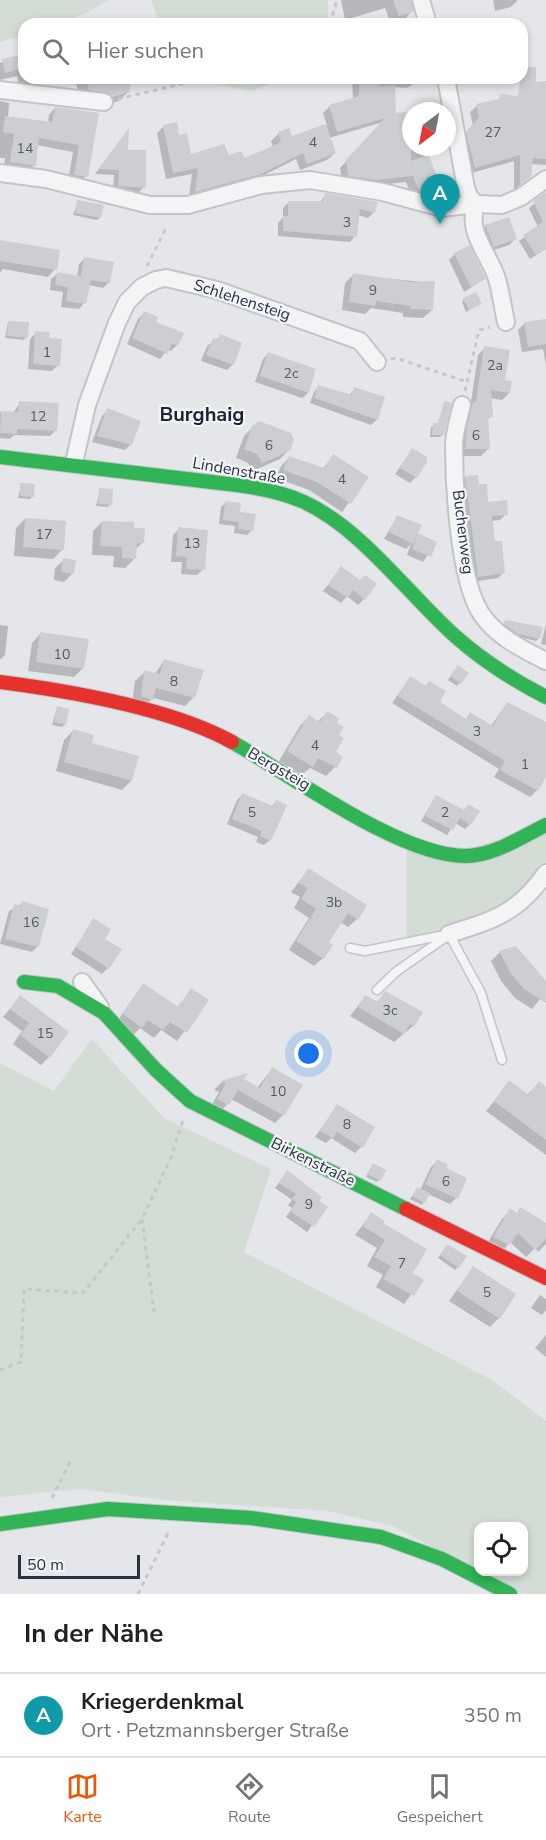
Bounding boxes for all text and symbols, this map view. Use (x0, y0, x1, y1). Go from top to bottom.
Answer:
search box (18, 18, 528, 84)
icon: search (39, 35, 72, 68)
text: Hier suchen (87, 36, 204, 66)
north arrow (402, 102, 456, 156)
house number: 27 (485, 123, 501, 142)
house number: 4 (309, 133, 317, 152)
house number: 14 (17, 139, 33, 158)
pin: A (420, 174, 460, 224)
house number: 3 (343, 213, 351, 232)
street label: Schlehensteig (191, 274, 293, 326)
house number: 9 (369, 281, 377, 300)
house number: 1 (43, 343, 51, 362)
house number: 2a (487, 356, 503, 375)
house number: 2c (284, 364, 299, 383)
district label: Burghaig (160, 401, 244, 428)
house number: 12 (30, 407, 46, 426)
house number: 6 (472, 426, 480, 445)
house number: 6 (265, 436, 273, 455)
street label: Lindenstraße (191, 452, 287, 490)
house number: 4 (338, 470, 346, 489)
street label: Buchenweg (447, 488, 479, 576)
house number: 17 (36, 525, 52, 544)
house number: 13 (184, 534, 200, 553)
house number: 10 (54, 645, 70, 664)
house number: 8 (170, 672, 178, 691)
house number: 3 (473, 722, 481, 741)
house number: 4 (311, 736, 319, 755)
street label: Bergsteig (244, 742, 314, 796)
house number: 1 (521, 755, 529, 774)
house number: 5 (248, 803, 256, 822)
house number: 2 (441, 803, 449, 822)
house number: 3b (326, 893, 342, 912)
house number: 16 (23, 913, 39, 932)
house number: 3c (383, 1001, 398, 1020)
house number: 15 (37, 1024, 53, 1043)
your location (294, 1039, 323, 1068)
house number: 10 (270, 1082, 286, 1101)
house number: 8 (343, 1115, 351, 1134)
street label: Birkenstraße (267, 1132, 359, 1192)
house number: 6 (442, 1172, 450, 1191)
house number: 9 (305, 1195, 313, 1214)
house number: 7 (398, 1254, 406, 1273)
house number: 5 (483, 1283, 491, 1302)
map controls (474, 1522, 528, 1576)
button: locate (474, 1522, 528, 1576)
scale bar (18, 1552, 140, 1580)
text: 50 m (27, 1554, 64, 1576)
text: In der Nähe (24, 1616, 163, 1651)
text: Kriegerdenkmal (81, 1687, 244, 1717)
text: A (36, 1702, 51, 1729)
text: 350 m (464, 1702, 522, 1729)
text: Ort · Petzmannsberger Straße (81, 1717, 349, 1744)
tab: Karte (63, 1770, 102, 1828)
tab: Route (228, 1770, 270, 1828)
tab: Gespeichert (397, 1770, 483, 1828)

